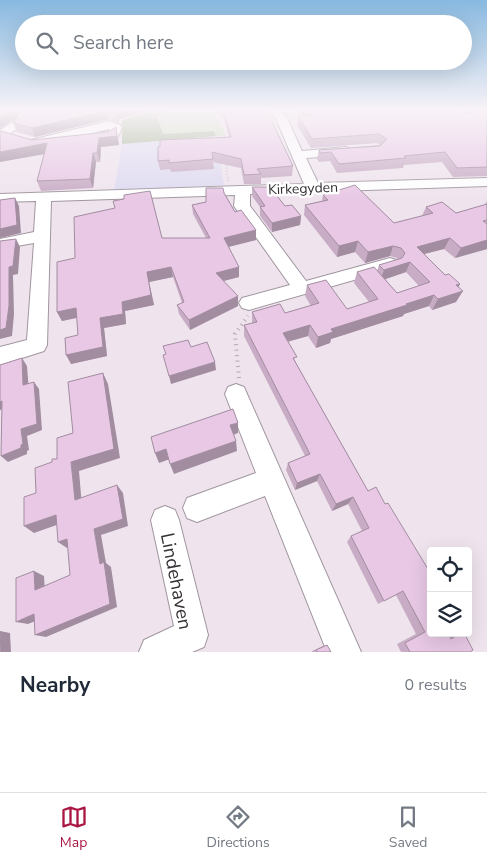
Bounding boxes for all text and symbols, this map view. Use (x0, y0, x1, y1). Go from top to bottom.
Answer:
search box (15, 15, 472, 70)
icon: search (33, 29, 61, 57)
text: Search here (73, 30, 174, 56)
street label: Kirkegyden (268, 178, 338, 199)
street label: Lindehaven (154, 531, 198, 632)
map controls (427, 547, 472, 637)
button: locate (427, 547, 472, 592)
button: layers (427, 592, 472, 637)
text: Nearby (20, 671, 90, 699)
text: 0 results (405, 674, 467, 696)
tab: Map (60, 803, 88, 852)
tab: Directions (207, 803, 270, 852)
tab: Saved (389, 803, 427, 852)

